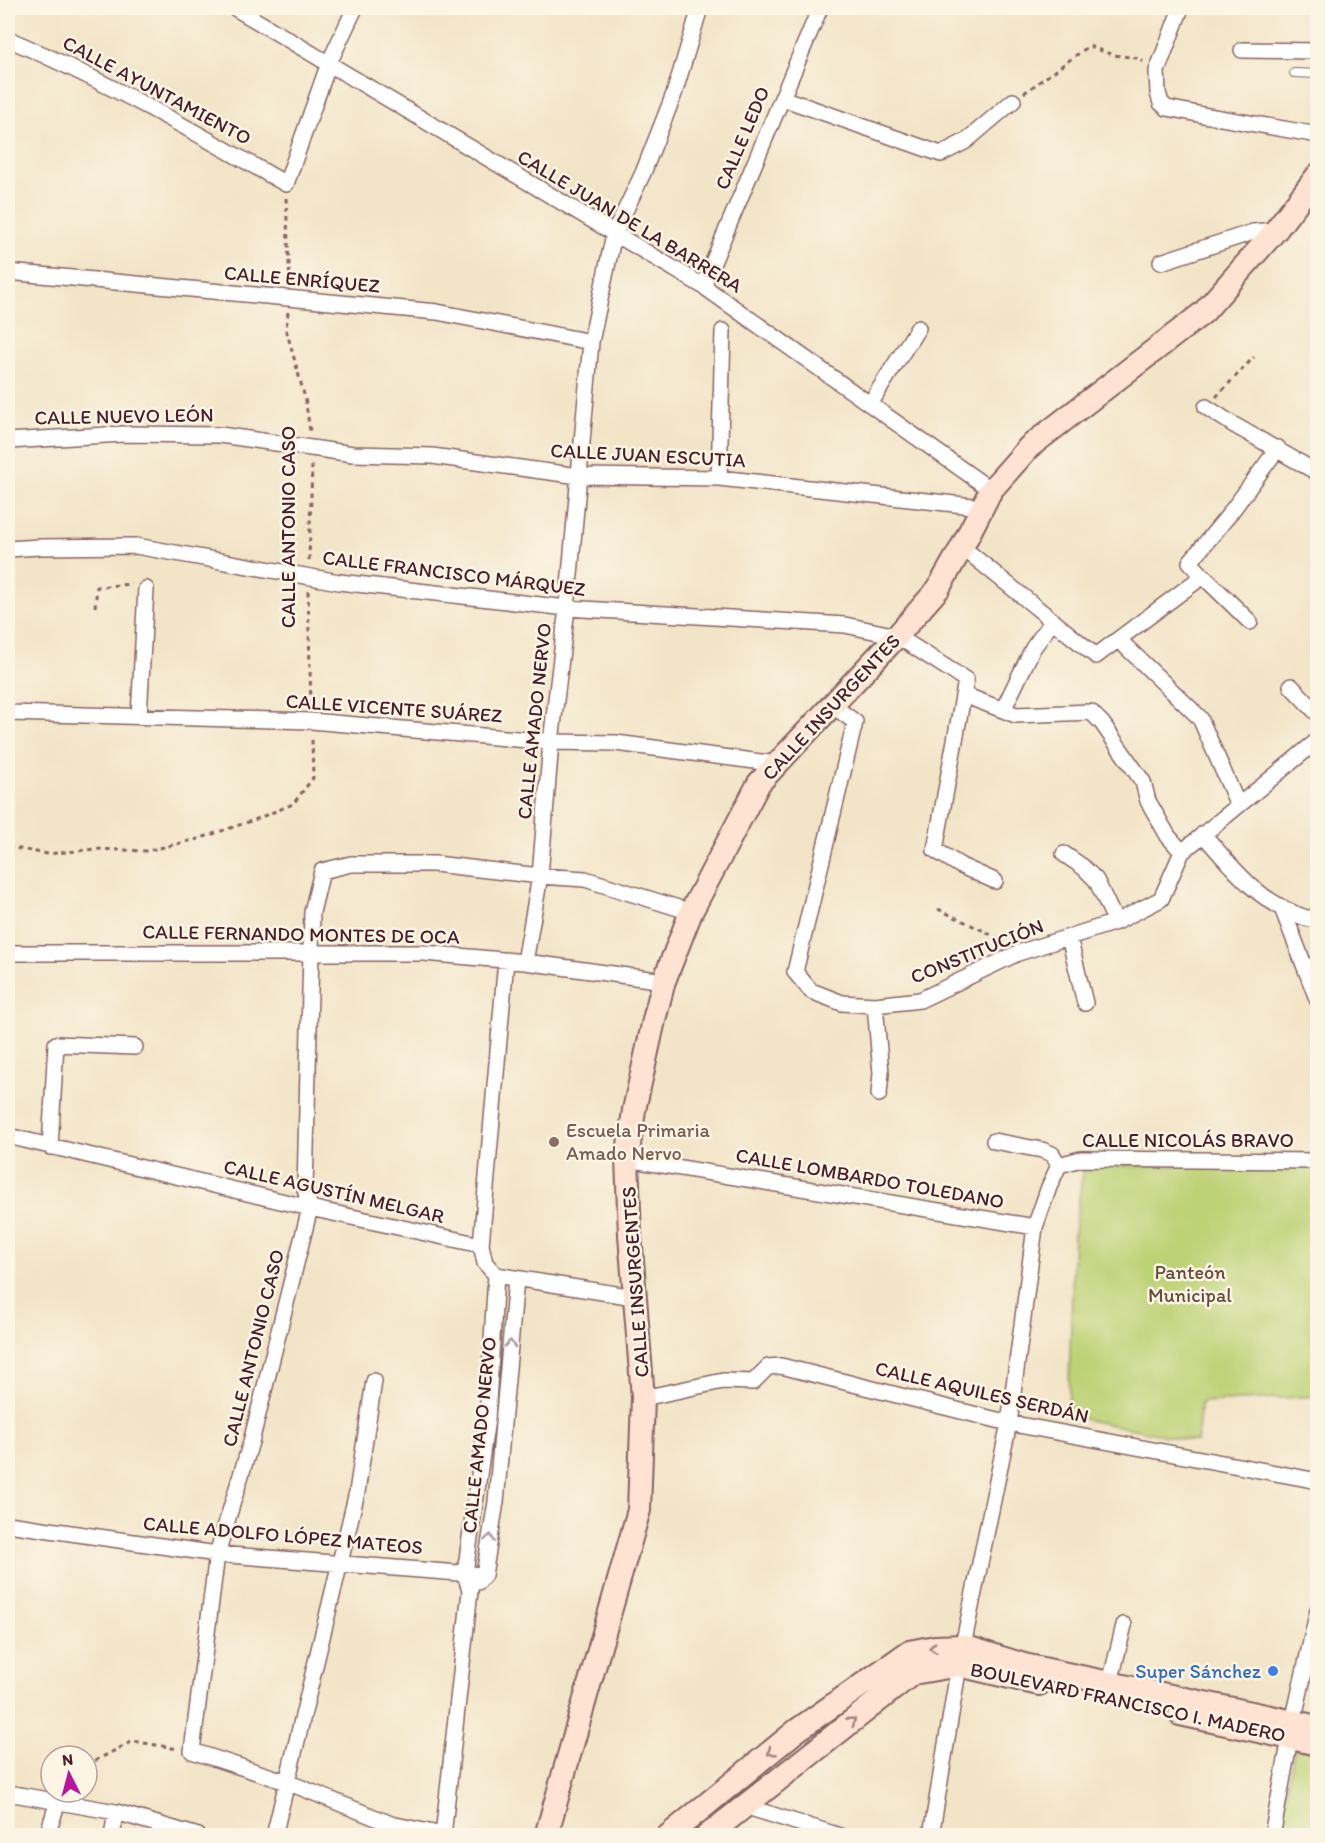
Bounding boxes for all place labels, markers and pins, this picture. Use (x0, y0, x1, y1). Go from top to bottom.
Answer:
place label: Escuela Primaria Amado Nervo (566, 1118, 711, 1165)
marker: Escuela Primaria Amado Nervo (547, 1135, 561, 1149)
place label: Super Sánchez (1135, 1659, 1262, 1683)
marker: Super Sánchez (1266, 1664, 1280, 1678)

